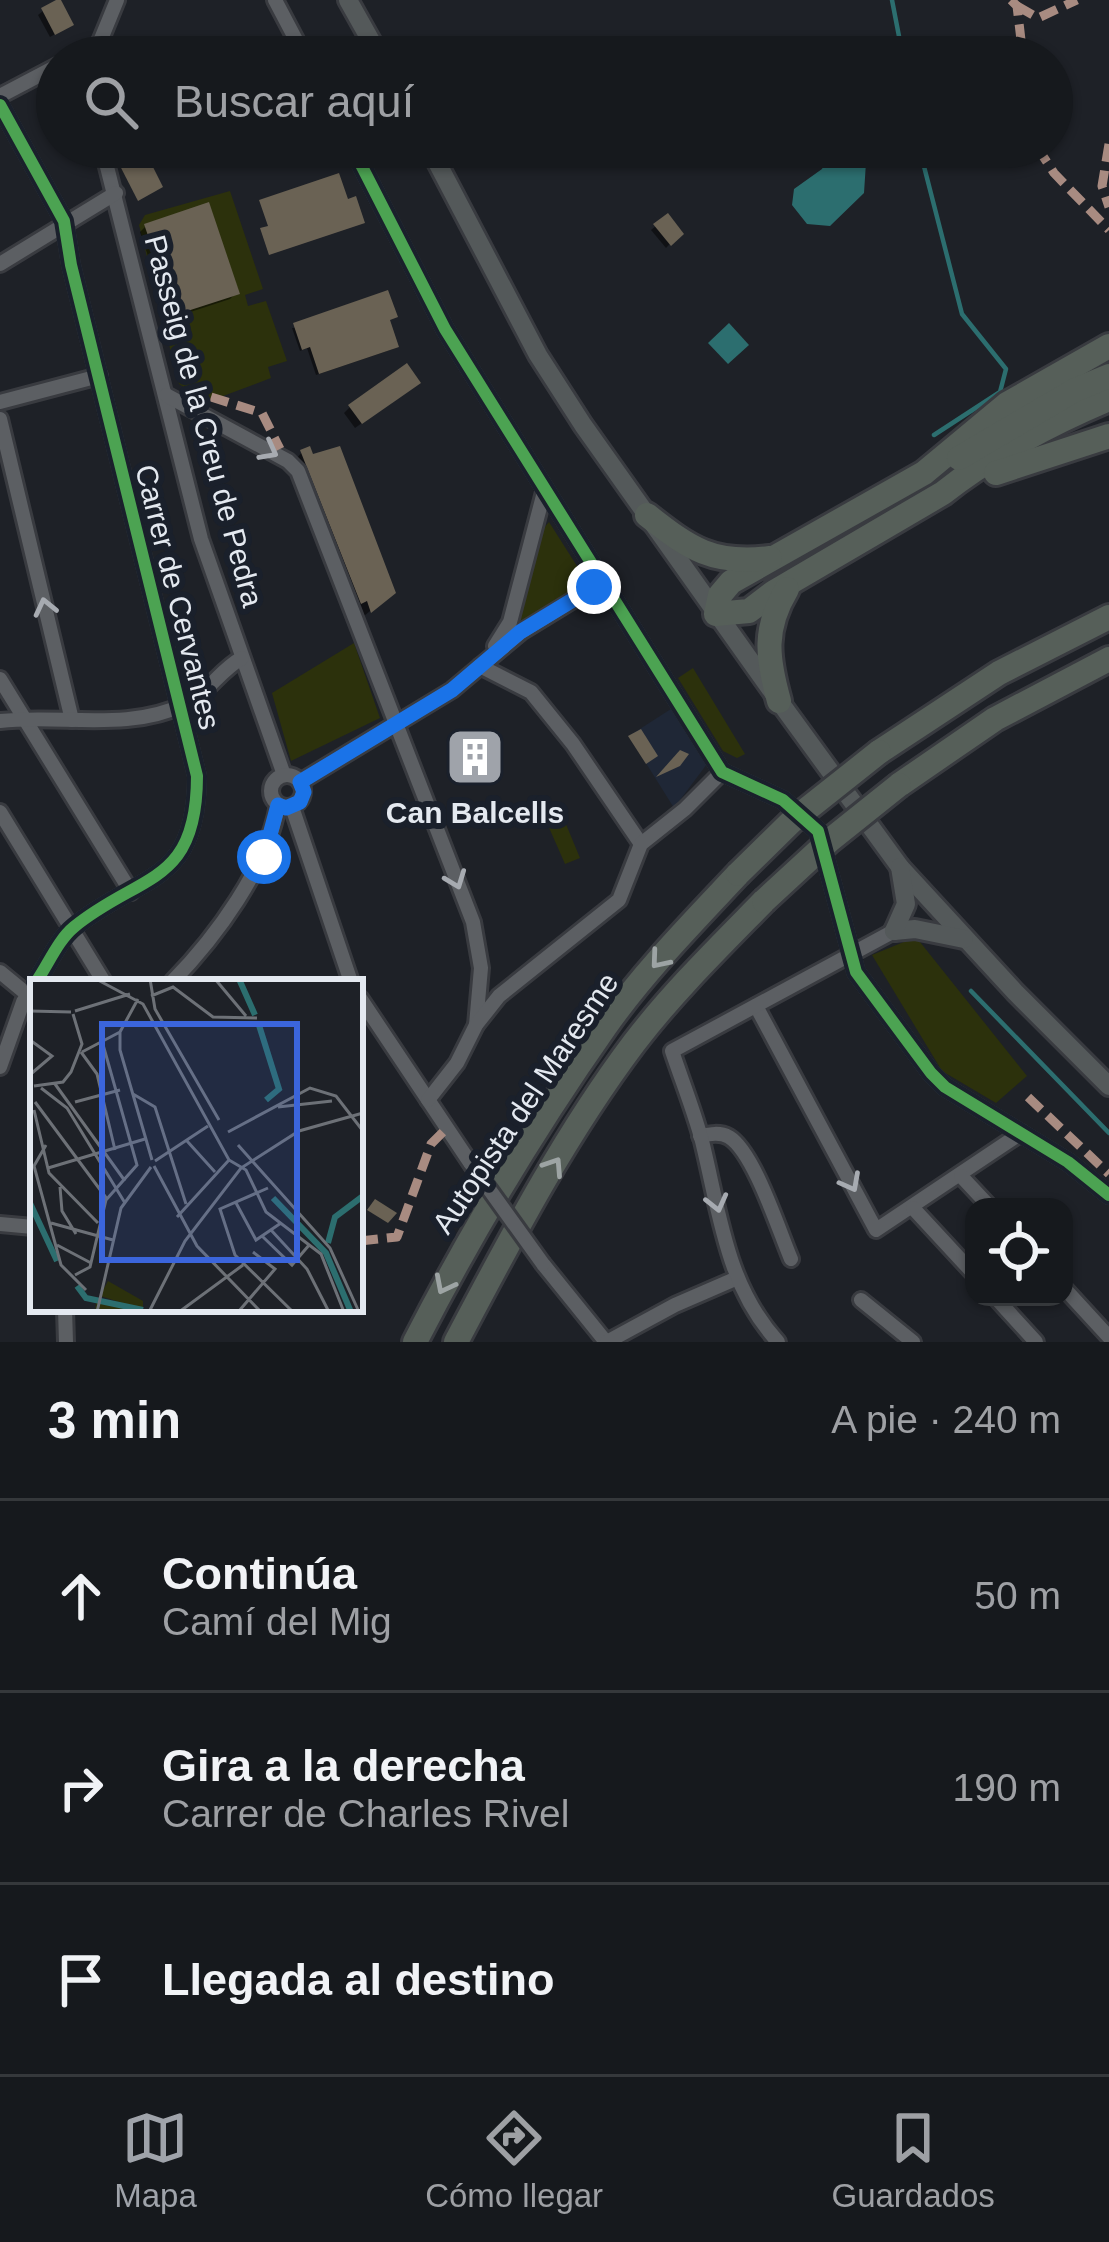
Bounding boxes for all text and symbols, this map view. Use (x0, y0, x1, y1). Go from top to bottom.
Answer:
search box (36, 36, 1073, 168)
icon: search (78, 69, 144, 135)
text: Buscar aquí (174, 76, 414, 127)
street label: Passeig de la Creu de Pedra (138, 231, 270, 611)
one-way arrow (257, 437, 278, 460)
street label: Carrer de Cervantes (129, 461, 227, 733)
route end (567, 560, 621, 614)
one-way arrow (34, 597, 59, 617)
building icon: Can Balcells (444, 726, 506, 788)
place label: Can Balcells (386, 796, 564, 829)
route start (237, 830, 291, 884)
one-way arrow (442, 868, 467, 889)
one-way arrow (651, 946, 673, 968)
street label: Autopista del Maresme (426, 967, 624, 1239)
inset map (30, 979, 363, 1312)
one-way arrow (539, 1158, 561, 1180)
one-way arrow (837, 1171, 860, 1192)
one-way arrow (703, 1193, 728, 1213)
map controls (965, 1198, 1073, 1306)
button: locate (965, 1198, 1073, 1306)
one-way arrow (436, 1273, 459, 1295)
text: 3 min (48, 1392, 181, 1449)
text: A pie · 240 m (831, 1398, 1061, 1441)
text: Continúa (162, 1548, 357, 1599)
icon: ahead (48, 1563, 114, 1629)
text: 50 m (974, 1574, 1061, 1617)
text: Camí del Mig (162, 1600, 392, 1643)
text: Gira a la derecha (162, 1740, 525, 1791)
icon: right (48, 1755, 114, 1821)
text: 190 m (953, 1766, 1061, 1809)
text: Carrer de Charles Rivel (162, 1792, 569, 1835)
icon: arrive (48, 1947, 114, 2013)
text: Llegada al destino (162, 1954, 555, 2005)
tab: Mapa (114, 2105, 197, 2215)
tab: Cómo llegar (425, 2105, 603, 2215)
tab: Guardados (832, 2105, 995, 2215)

